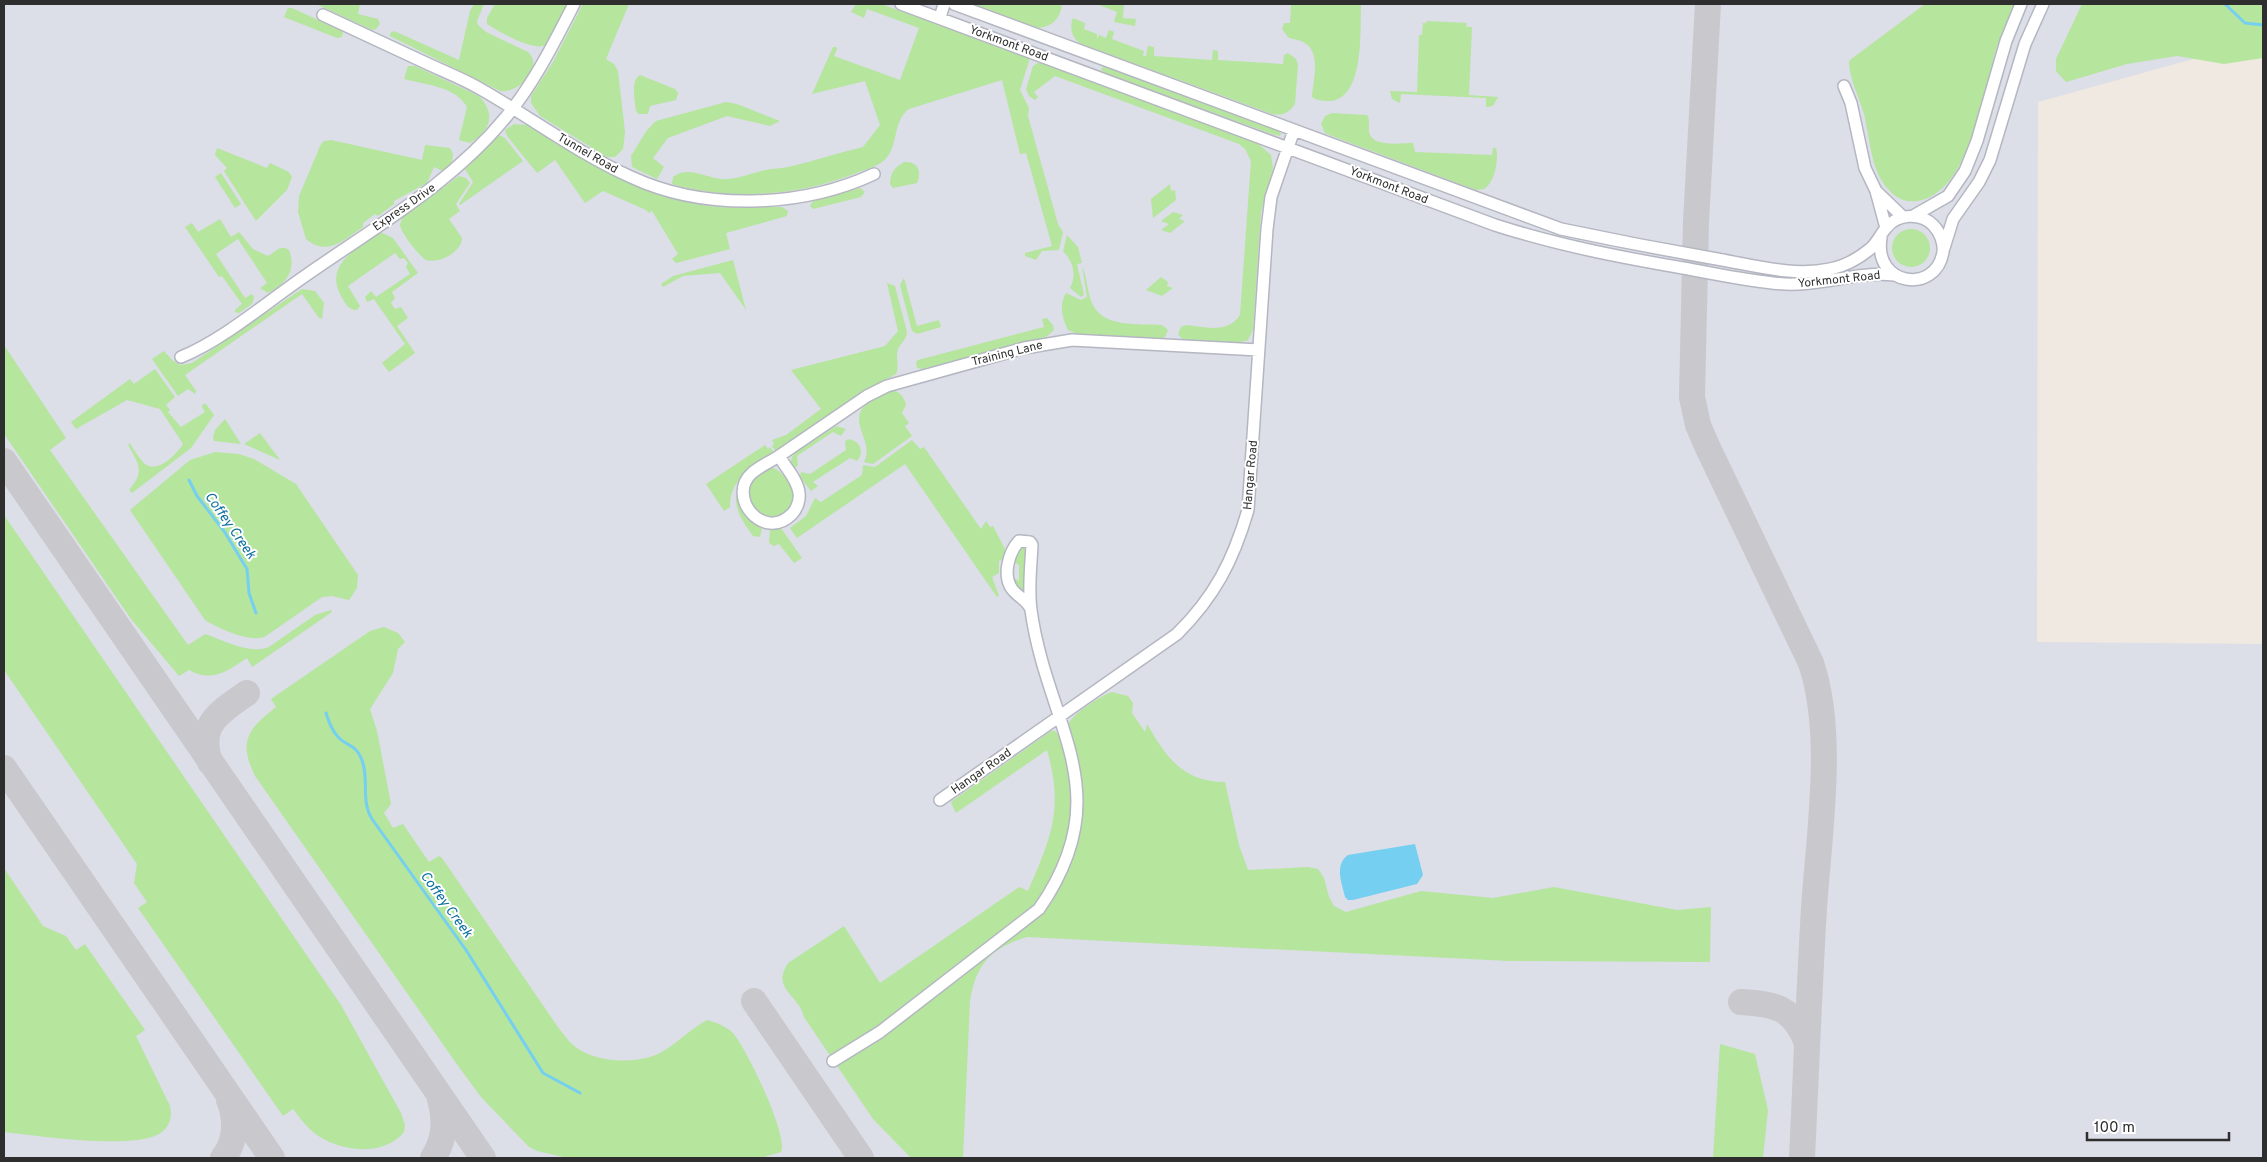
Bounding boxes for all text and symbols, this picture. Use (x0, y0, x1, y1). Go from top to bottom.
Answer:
street label: Yorkmont Road (967, 22, 1050, 66)
street label: Tunnel Road (554, 130, 621, 178)
street label: Yorkmont Road (1347, 164, 1430, 208)
street label: Express Drive (370, 180, 439, 235)
street label: Yorkmont Road (1797, 268, 1881, 292)
street label: Training Lane (970, 337, 1044, 371)
street label: Hangar Road (1240, 440, 1262, 511)
water label: Coffey Creek (201, 489, 260, 563)
street label: Hangar Road (948, 745, 1015, 798)
water label: Coffey Creek (416, 868, 476, 942)
scale bar (2087, 1110, 2230, 1142)
text: 100 m (2094, 1119, 2135, 1138)

